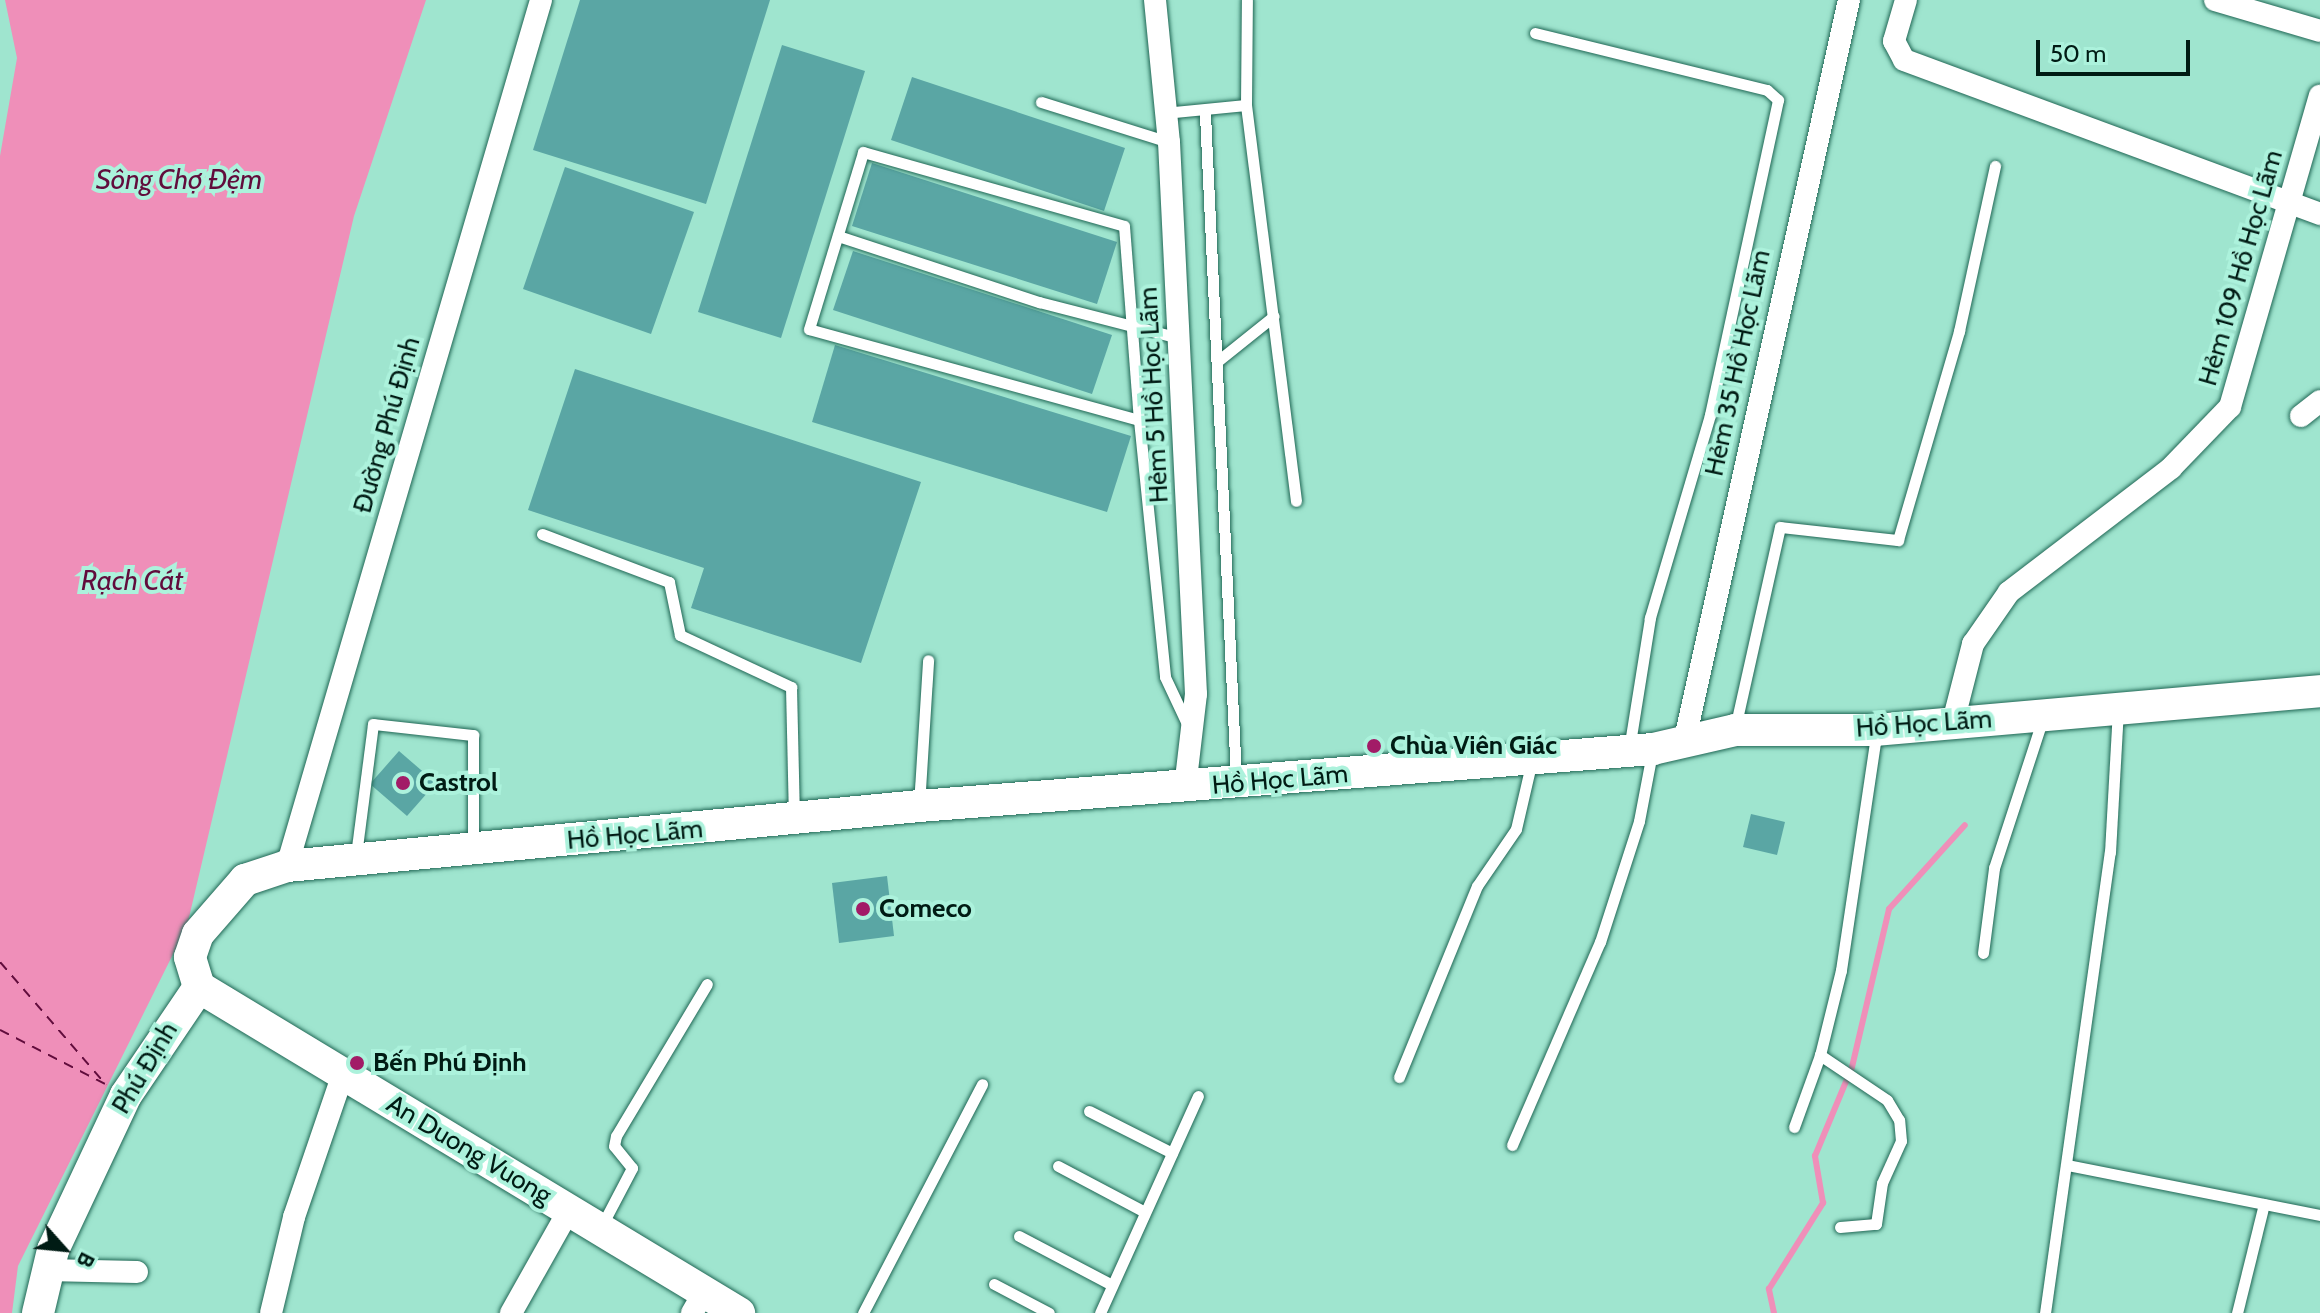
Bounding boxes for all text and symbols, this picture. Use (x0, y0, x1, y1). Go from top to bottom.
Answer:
scale bar (2040, 24, 2194, 74)
text: 50 m (2050, 39, 2106, 68)
street label: Hẻm 109 Hồ Học Lãm (2192, 147, 2290, 389)
water label: Sông Chợ Đệm (96, 162, 262, 196)
street label: Hẻm 35 Hồ Học Lãm (1699, 247, 1777, 479)
street label: Hẻm 5 Hồ Học Lãm (1133, 286, 1175, 504)
street label: Đường Phú Định (347, 333, 427, 517)
water label: Rạch Cát (81, 563, 183, 597)
street label: Hồ Học Lãm (1855, 704, 1993, 744)
place label: Chùa Viên Giác (1390, 730, 1557, 762)
marker: Chùa Viên Giác (1365, 737, 1383, 755)
street label: Hồ Học Lãm (1211, 759, 1349, 801)
place label: Castrol (419, 767, 498, 799)
marker: Castrol (394, 774, 412, 792)
street label: Hồ Học Lãm (566, 814, 704, 856)
place label: Comeco (879, 893, 972, 925)
marker: Comeco (854, 900, 872, 918)
street label: Phú Định (106, 1017, 184, 1119)
place label: Bến Phú Định (373, 1047, 527, 1079)
marker: Bến Phú Định (348, 1054, 366, 1072)
street label: An Duong Vuong (381, 1089, 557, 1211)
north arrow (24, 1209, 104, 1289)
text: B (71, 1248, 101, 1272)

